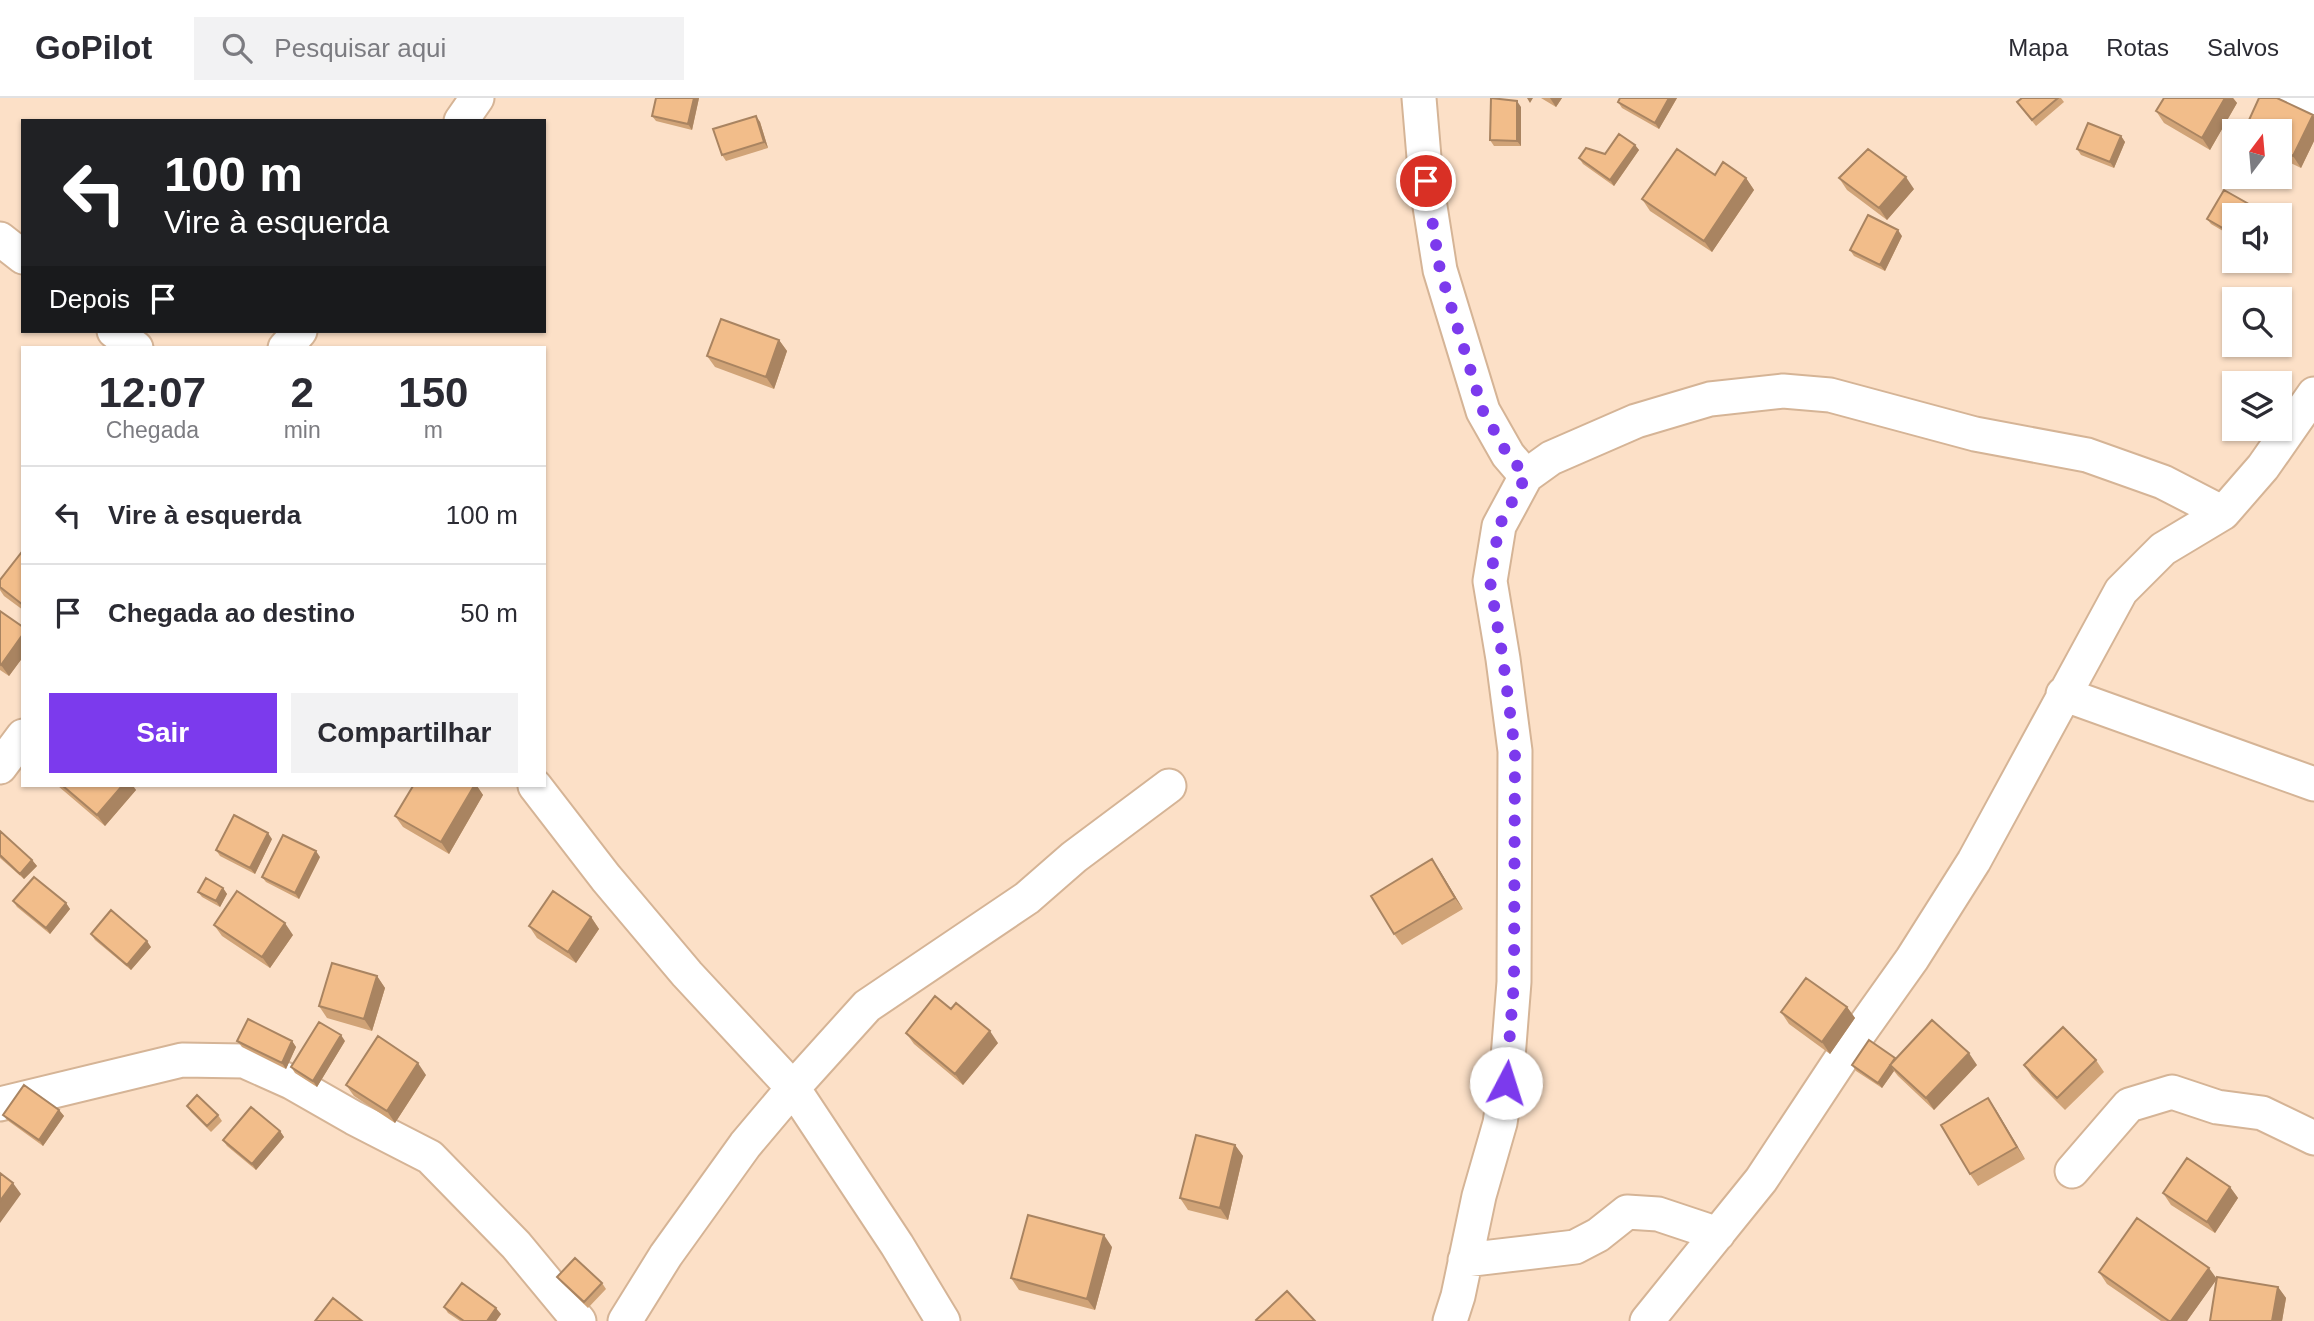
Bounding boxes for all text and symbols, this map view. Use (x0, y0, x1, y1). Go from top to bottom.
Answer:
search box (194, 17, 684, 80)
text: GoPilot (35, 29, 152, 66)
icon: search (218, 29, 256, 67)
text: Pesquisar aqui (274, 33, 446, 63)
text: Mapa (2008, 34, 2068, 61)
text: Rotas (2106, 34, 2169, 61)
text: Salvos (2207, 34, 2279, 61)
north arrow (2222, 119, 2292, 189)
map controls (2222, 119, 2292, 441)
icon: left (49, 147, 140, 238)
text: 100 m (164, 147, 303, 201)
pin (1396, 151, 1456, 211)
icon: arrive (1407, 162, 1445, 200)
button: sound (2222, 203, 2292, 273)
text: Vire à esquerda (164, 204, 389, 240)
icon: arrive (144, 280, 182, 318)
text: Depois (49, 284, 130, 314)
button: search (2222, 287, 2292, 357)
text: 12:07 (99, 369, 206, 416)
text: 2 (290, 369, 314, 416)
text: 150 (398, 369, 468, 416)
button: layers (2222, 371, 2292, 441)
text: Chegada (106, 417, 199, 443)
text: min (284, 417, 321, 443)
text: m (424, 417, 443, 443)
icon: left (49, 496, 87, 534)
text: Vire à esquerda (108, 500, 301, 530)
text: 100 m (446, 500, 518, 530)
icon: arrive (49, 594, 87, 632)
text: Chegada ao destino (108, 598, 355, 628)
text: 50 m (460, 598, 518, 628)
button: Sair (49, 693, 277, 773)
button: Compartilhar (291, 693, 518, 773)
position arrow (1469, 1046, 1543, 1120)

